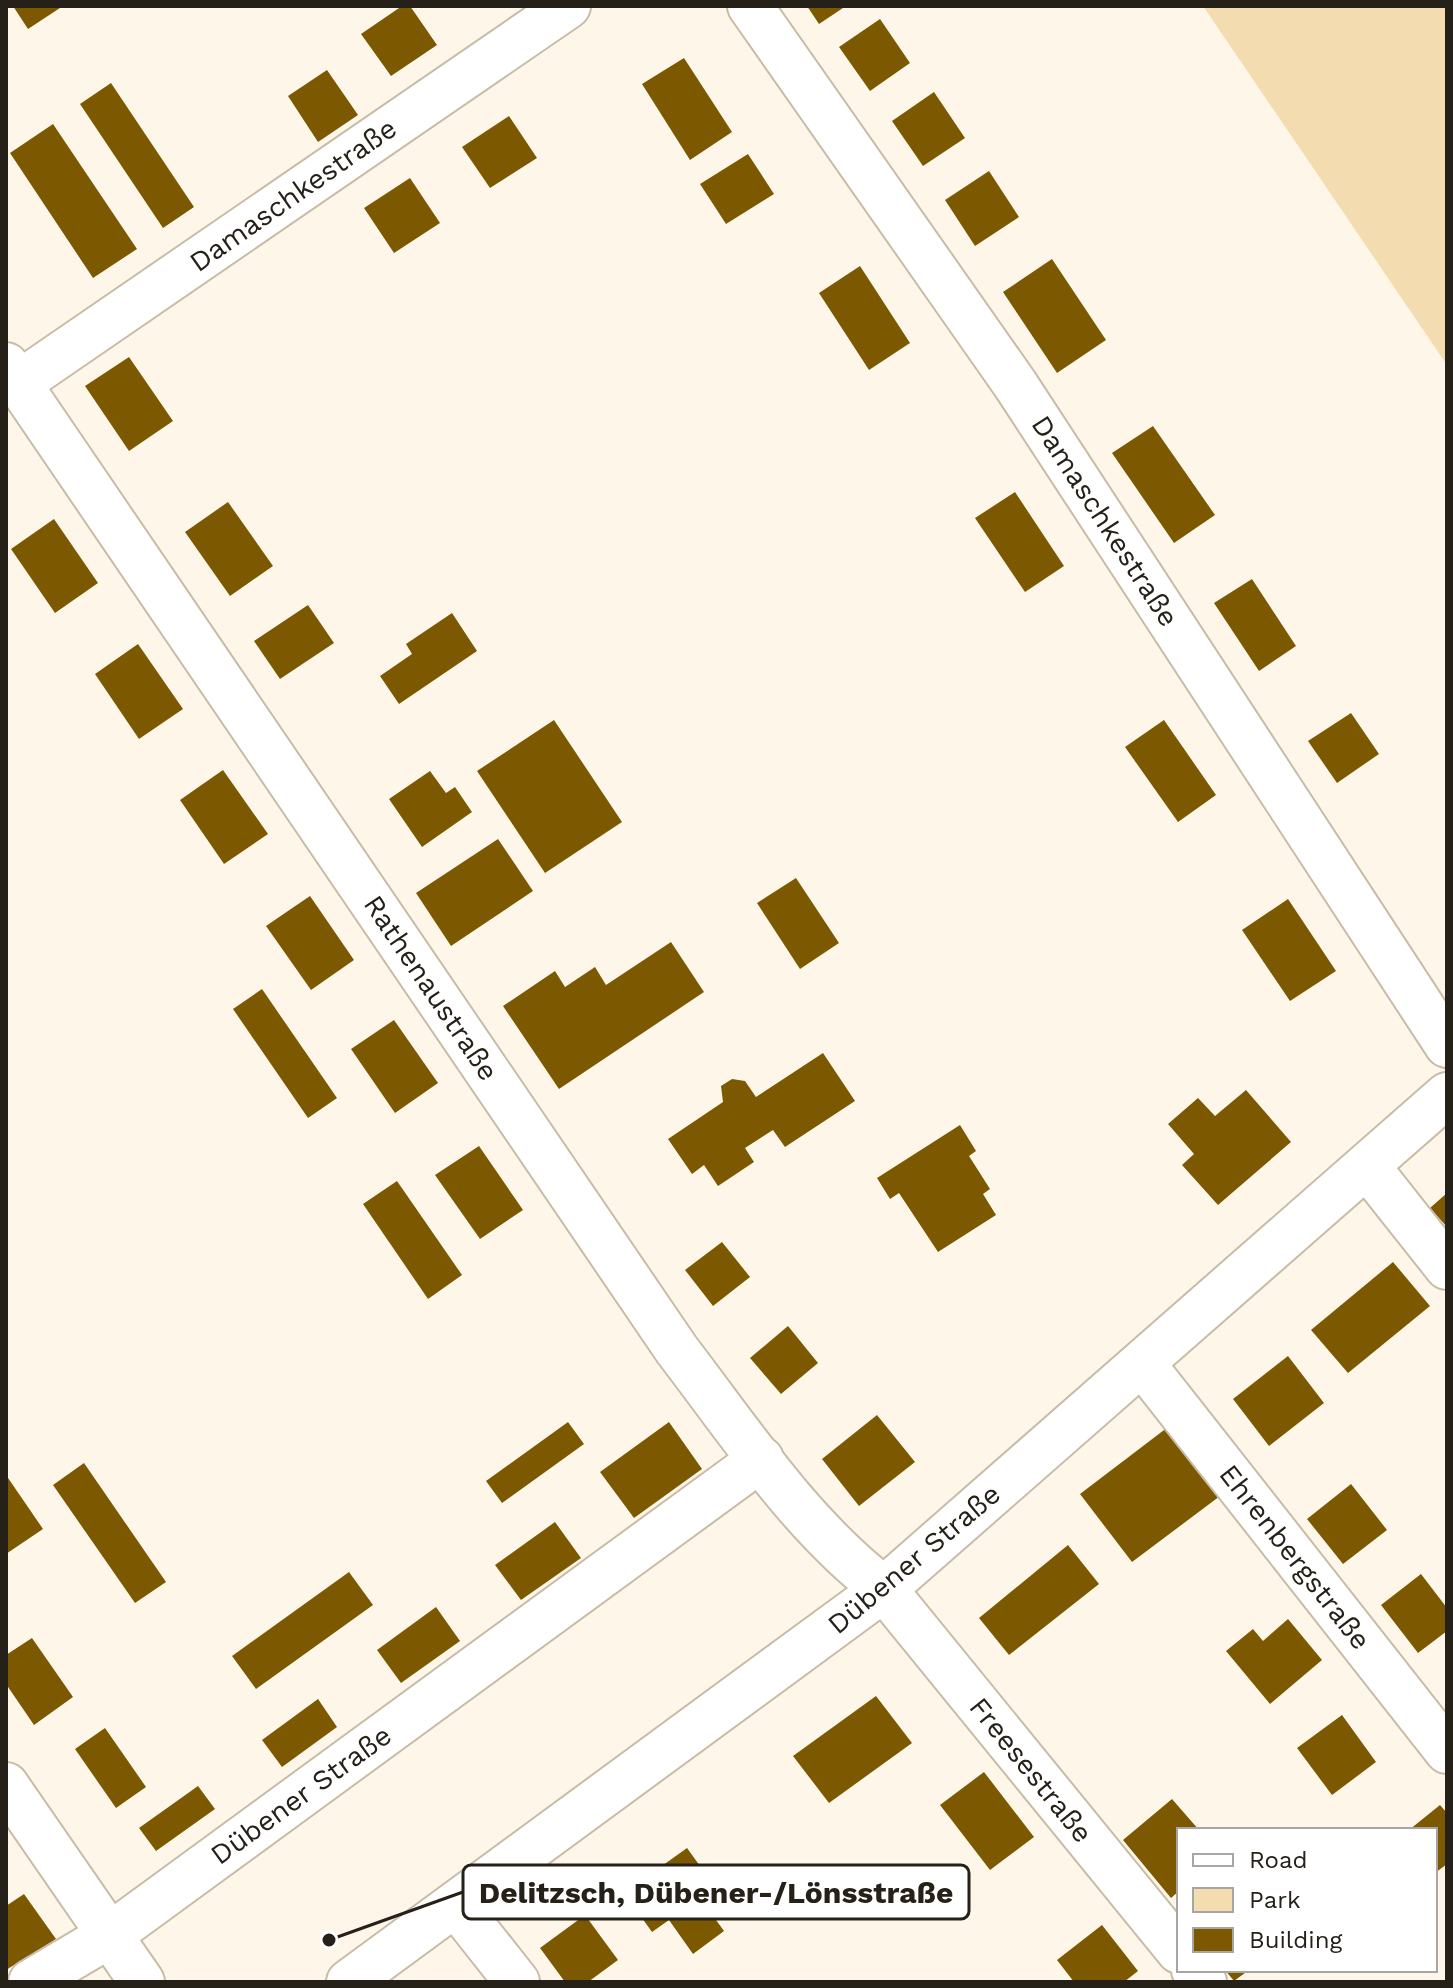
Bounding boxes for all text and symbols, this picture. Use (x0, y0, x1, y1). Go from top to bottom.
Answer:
street label: Damaschkestraße (183, 111, 403, 279)
street label: Damaschkestraße (1025, 409, 1185, 633)
street label: Rathenaustraße (357, 889, 505, 1087)
street label: Ehrenbergstraße (1212, 1458, 1378, 1656)
street label: Dübener Straße (821, 1477, 1007, 1641)
street label: Freesestraße (963, 1691, 1099, 1849)
street label: Dübener Straße (204, 1718, 398, 1872)
legend (1177, 1828, 1437, 1972)
text: Road (1249, 1846, 1308, 1874)
callout: Delitzsch, Dübener-/Lönsstraße (463, 1865, 969, 1919)
text: Delitzsch, Dübener-/Lönsstraße (479, 1875, 953, 1910)
text: Park (1249, 1886, 1301, 1914)
text: Building (1249, 1926, 1342, 1954)

